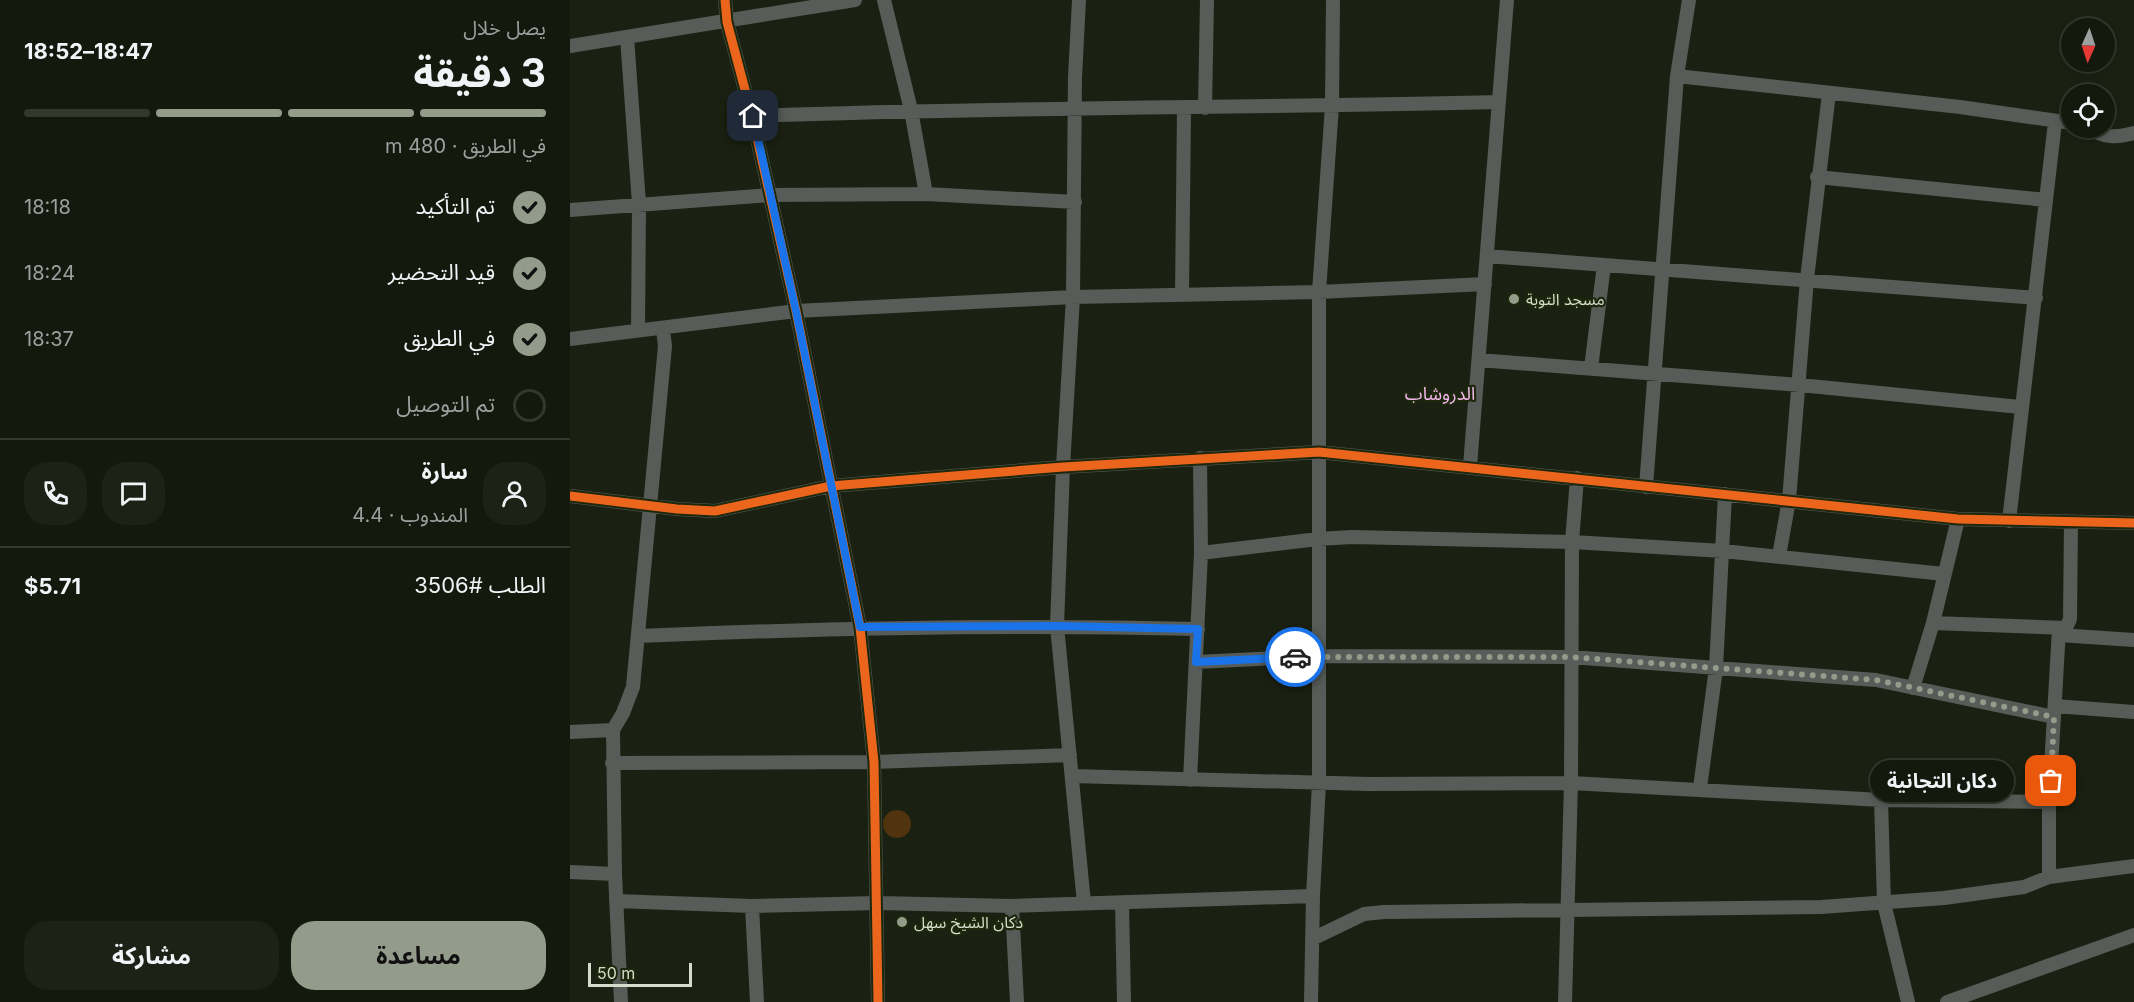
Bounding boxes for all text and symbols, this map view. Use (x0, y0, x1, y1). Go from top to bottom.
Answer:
text: يصل خلال (463, 16, 546, 40)
north arrow (2061, 18, 2115, 72)
map controls (2061, 18, 2115, 138)
text: 18:47–18:52 (24, 38, 153, 64)
text: 3 دقيقة (413, 49, 546, 96)
button: locate (2061, 84, 2115, 138)
pin (727, 90, 778, 141)
icon: home (736, 99, 769, 132)
text: في الطريق · 480 m (385, 134, 546, 158)
icon: check (513, 191, 546, 224)
text: تم التأكيد (415, 193, 495, 219)
text: 18:18 (24, 195, 71, 219)
icon: check (513, 257, 546, 290)
text: قيد التحضير (388, 259, 495, 285)
text: 18:24 (24, 261, 75, 285)
place label: مسجد التوبة (1526, 289, 1605, 309)
marker: مسجد التوبة (1507, 292, 1521, 306)
icon: check (513, 323, 546, 356)
text: في الطريق (404, 325, 495, 351)
text: 18:37 (24, 327, 74, 351)
district label: الدروشاب (1405, 383, 1475, 405)
text: تم التوصيل (396, 391, 495, 417)
text: سارة (422, 458, 468, 484)
button: phone (24, 462, 87, 525)
button: chat (102, 462, 165, 525)
button: person (483, 462, 546, 525)
text: المندوب · 4.4 (352, 503, 468, 527)
text: الطلب #3506 (414, 572, 546, 598)
text: $5.71 (24, 573, 81, 599)
courier (1265, 627, 1325, 687)
icon: car (1279, 641, 1312, 674)
pin (2025, 755, 2076, 806)
callout: دكان التجانية (1871, 760, 2015, 802)
icon: bag (2034, 764, 2067, 797)
text: دكان التجانية (1887, 769, 1997, 793)
place label: دكان الشيخ سهل (914, 912, 1023, 935)
marker: دكان الشيخ سهل (895, 915, 909, 929)
button: مشاركة (24, 921, 279, 990)
button: مساعدة (291, 921, 546, 990)
scale bar (588, 960, 692, 988)
text: 50 m (597, 963, 635, 983)

